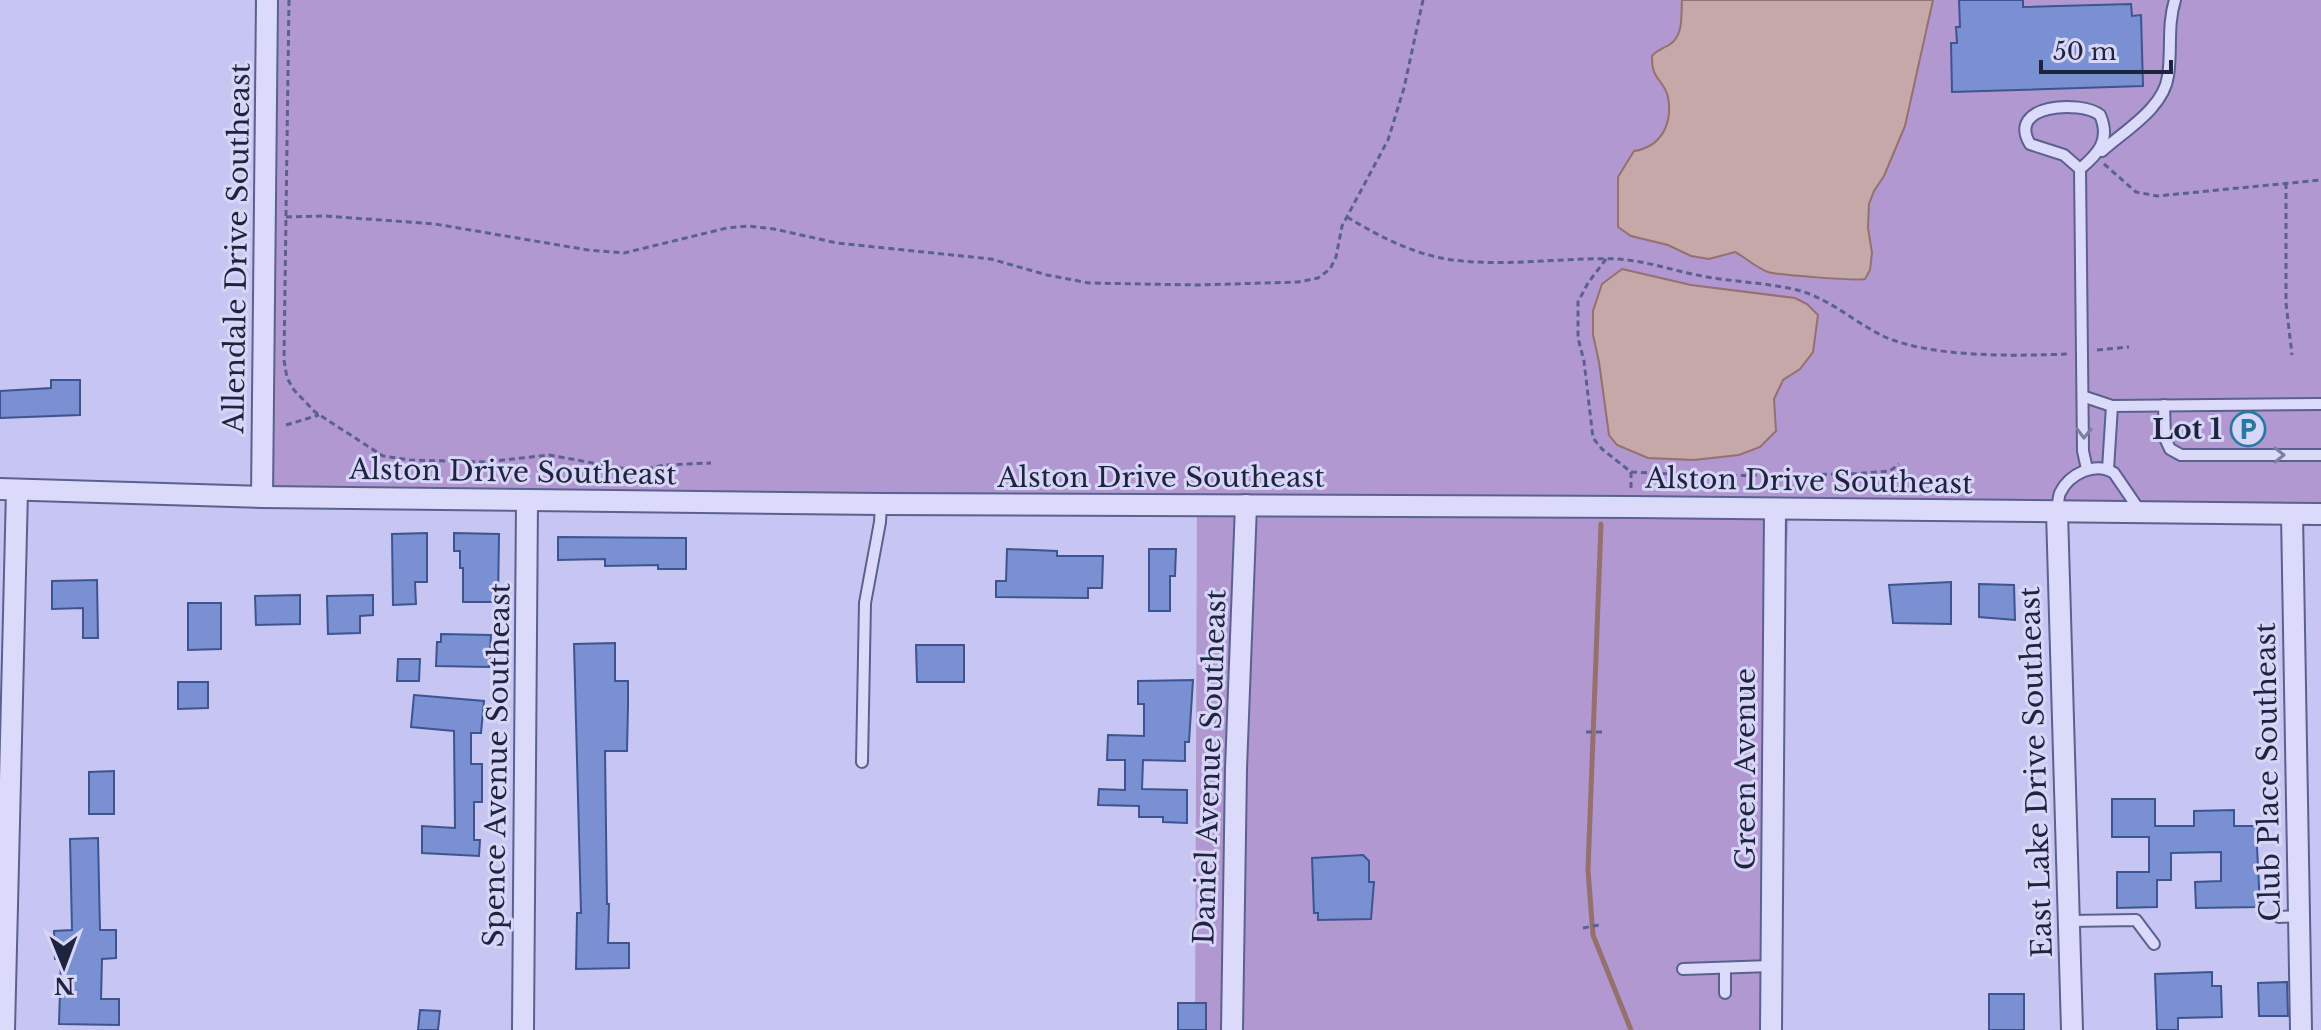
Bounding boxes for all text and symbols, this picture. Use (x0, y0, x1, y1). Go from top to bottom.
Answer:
scale bar (2041, 24, 2171, 74)
text: 50 m (2053, 37, 2117, 66)
street label: Allendale Drive Southeast (216, 62, 258, 435)
parking icon: Lot 1 (2229, 410, 2267, 448)
place label: Lot 1 (2152, 412, 2222, 447)
one-way arrow (2075, 427, 2093, 440)
one-way arrow (2273, 446, 2286, 464)
street label: Alston Drive Southeast (348, 452, 677, 492)
street label: Alston Drive Southeast (996, 460, 1325, 495)
street label: Alston Drive Southeast (1644, 461, 1973, 501)
street label: Spence Avenue Southeast (476, 582, 518, 948)
street label: East Lake Drive Southeast (2012, 585, 2060, 958)
street label: Daniel Avenue Southeast (1186, 588, 1234, 945)
street label: Club Place Southeast (2248, 622, 2288, 922)
street label: Green Avenue (1728, 668, 1763, 870)
north arrow (24, 926, 104, 1006)
text: N (53, 972, 75, 999)

